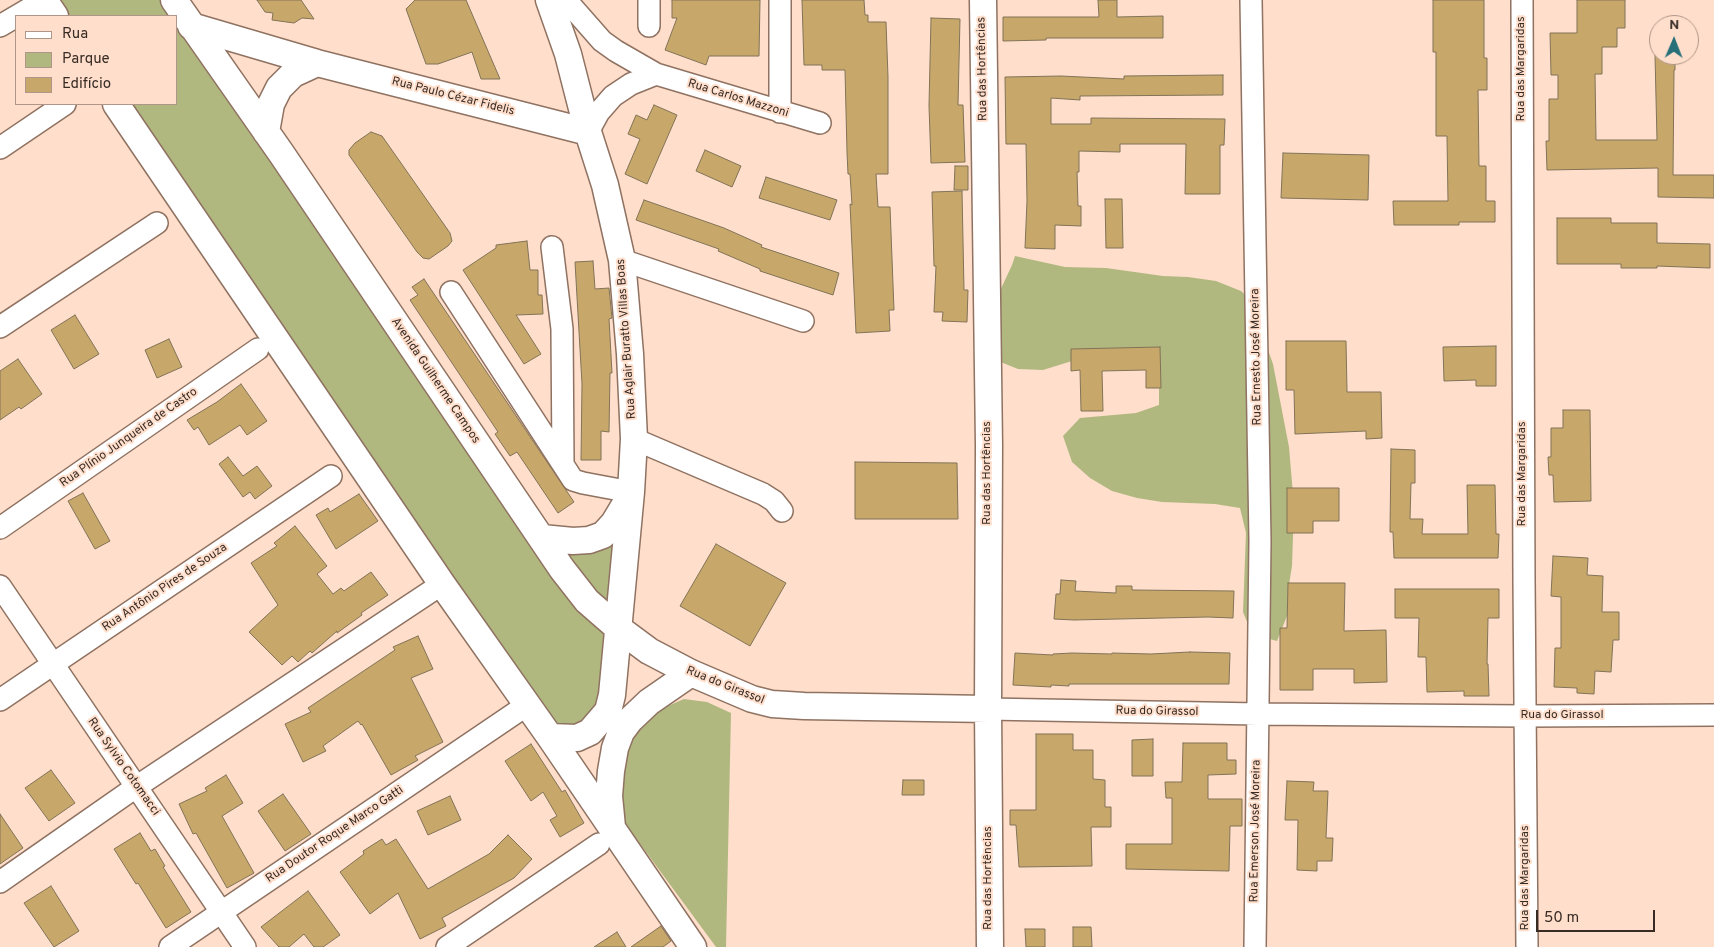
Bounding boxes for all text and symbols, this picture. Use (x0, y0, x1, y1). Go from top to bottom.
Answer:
legend (15, 15, 178, 105)
north arrow (1649, 15, 1699, 65)
street label: Rua das Margaridas (1515, 16, 1529, 122)
street label: Rua das Hortências (975, 17, 991, 121)
text: N (1669, 17, 1679, 34)
text: Rua (62, 25, 88, 44)
text: Parque (62, 50, 110, 69)
text: Edifício (62, 75, 111, 94)
street label: Rua Paulo Cézar Fidelis (390, 75, 516, 119)
street label: Rua Carlos Mazzoni (686, 77, 790, 121)
street label: Rua Aglair Buratto Villas Boas (614, 258, 640, 420)
street label: Rua Ernesto José Moreira (1249, 288, 1265, 426)
street label: Avenida Guilherme Campos (387, 315, 483, 447)
street label: Rua Plínio Junqueira de Castro (58, 385, 200, 491)
street label: Rua das Hortências (981, 421, 995, 525)
street label: Rua das Margaridas (1516, 421, 1530, 527)
street label: Rua Antônio Pires de Souza (100, 541, 230, 635)
street label: Rua do Girassol (684, 664, 766, 708)
street label: Rua do Girassol (1115, 704, 1199, 720)
street label: Rua do Girassol (1520, 709, 1604, 723)
street label: Rua Sylvio Cotomacci (84, 715, 162, 819)
street label: Rua Emerson José Moreira (1248, 759, 1264, 903)
street label: Rua Doutor Roque Marco Gatti (263, 783, 407, 887)
street label: Rua das Margaridas (1519, 825, 1533, 931)
street label: Rua das Hortências (982, 826, 996, 930)
scale bar (1539, 900, 1658, 932)
text: 50 m (1544, 909, 1579, 928)

